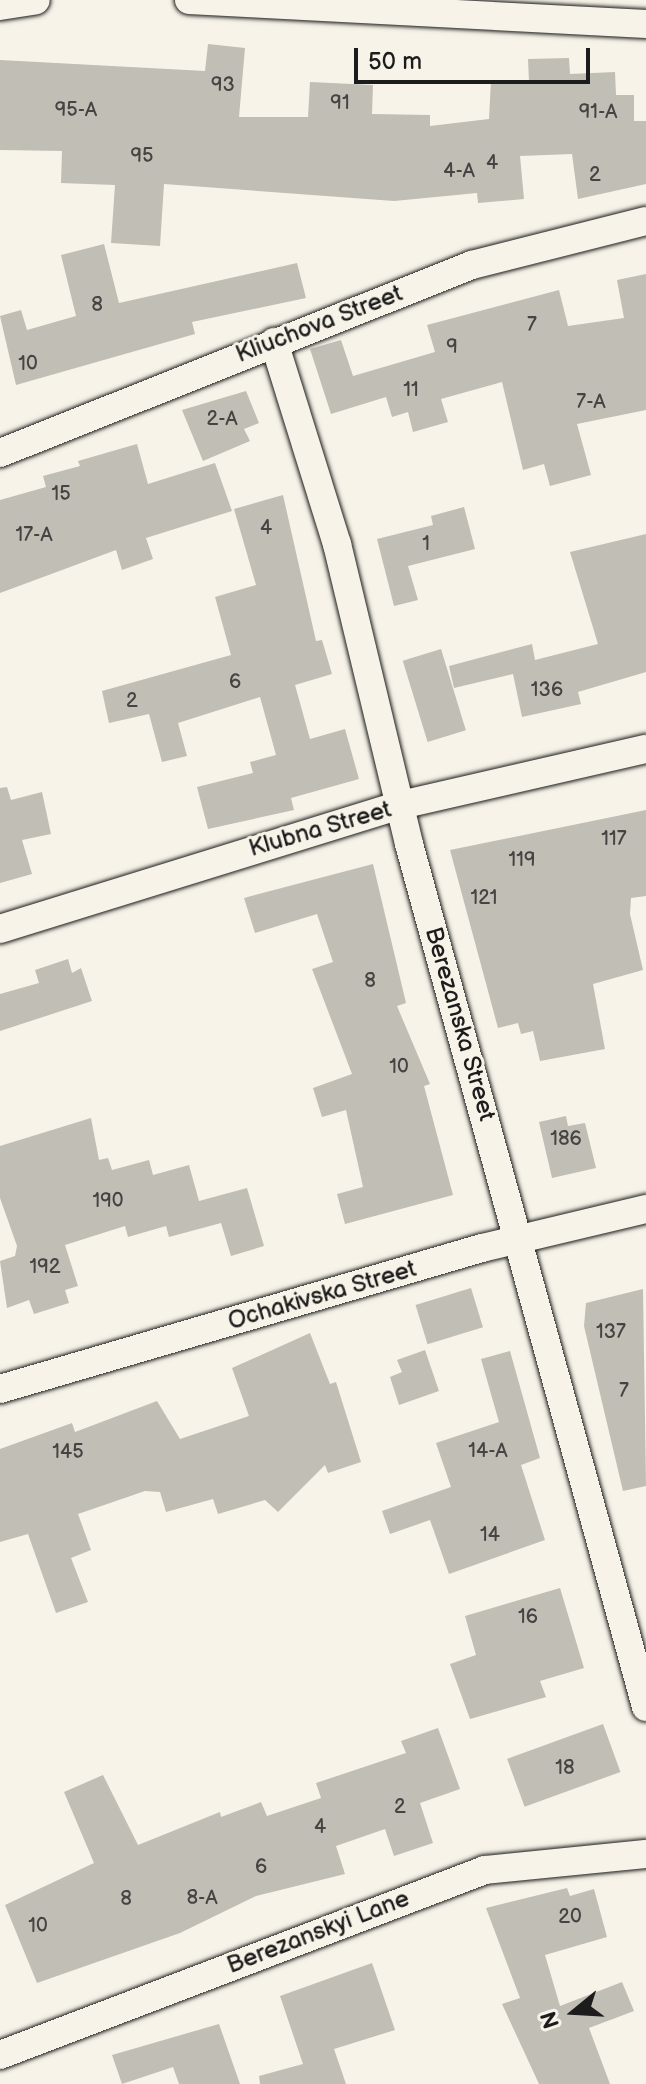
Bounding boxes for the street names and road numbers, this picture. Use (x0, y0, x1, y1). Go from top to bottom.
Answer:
street label: Kliuchova Street (231, 279, 407, 369)
street label: Klubna Street (245, 795, 395, 863)
street label: Berezanska Street (419, 924, 501, 1124)
street label: Ochakivska Street (224, 1254, 420, 1336)
street label: Berezanskyi Lane (223, 1884, 413, 1980)

